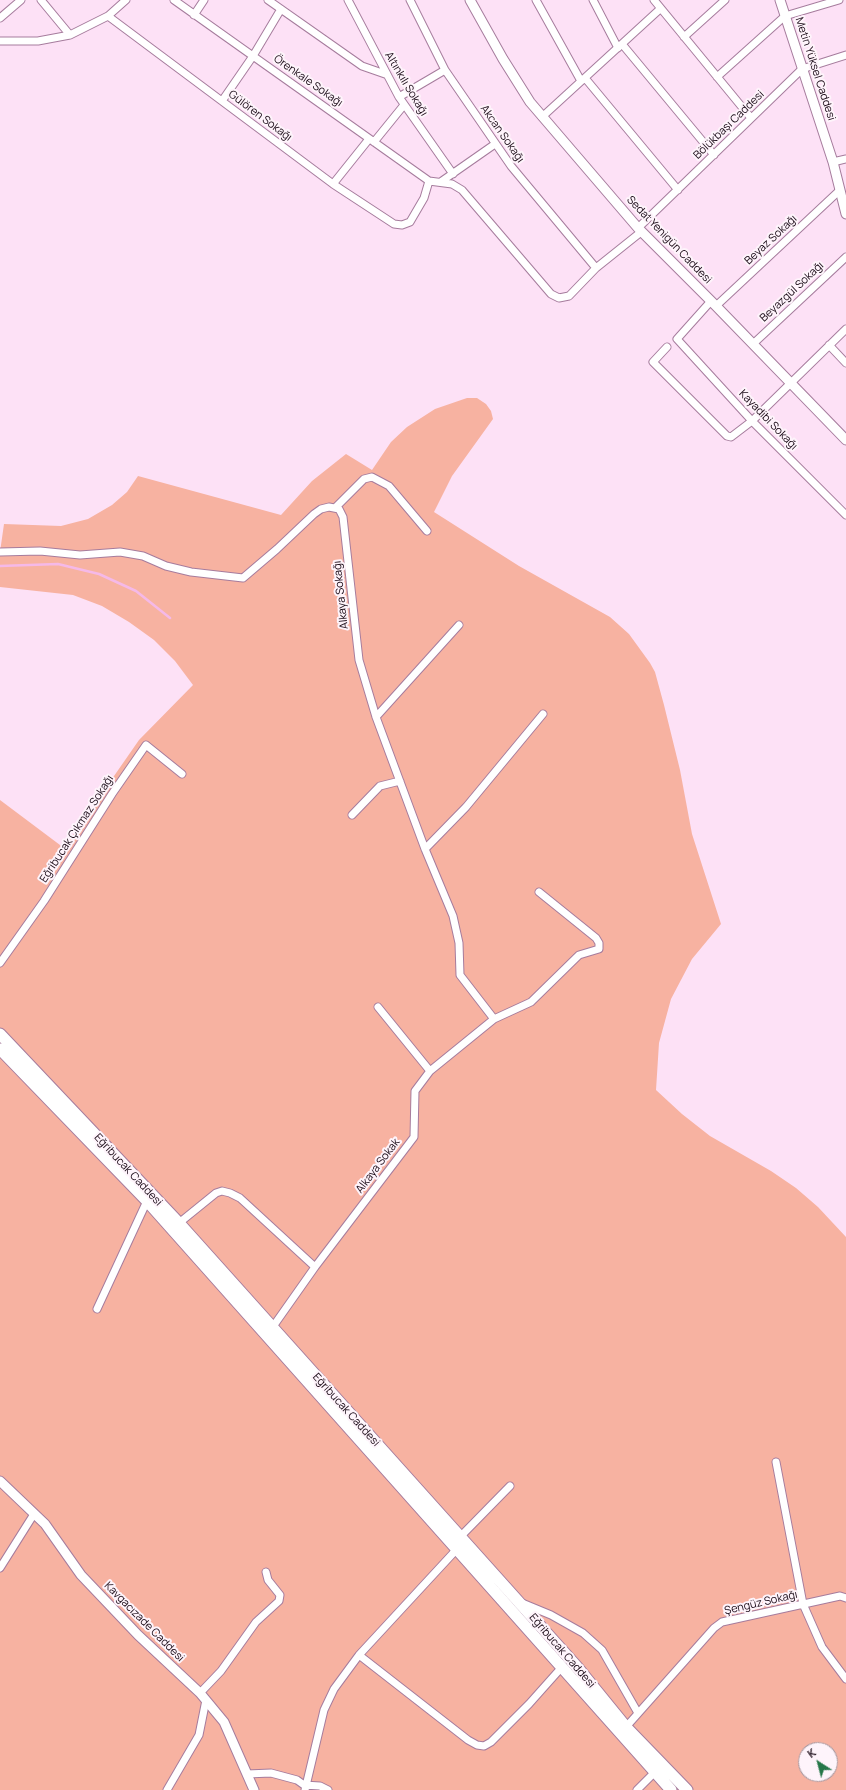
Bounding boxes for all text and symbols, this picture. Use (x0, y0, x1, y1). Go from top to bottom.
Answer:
street label: Metin Yüksel Caddesi (792, 16, 838, 122)
street label: Altınkılı Sokağı (382, 50, 430, 118)
street label: Örenkale Sokağı (271, 52, 345, 110)
street label: Gülören Sokağı (226, 88, 294, 144)
street label: Bölükbaşı Caddesi (691, 88, 767, 162)
street label: Akcan Sokağı (477, 103, 527, 165)
street label: Sedat Yenigün Caddesi (624, 193, 714, 287)
street label: Beyaz Sokağı (742, 212, 800, 268)
street label: Beyazgül Sokağı (757, 259, 827, 325)
street label: Kayadibi Sokağı (736, 387, 800, 453)
street label: Alkaya Sokağı (331, 560, 351, 630)
street label: Eğribucak Çıkmaz Sokağı (37, 773, 117, 885)
street label: Eğribucak Caddesi (91, 1131, 165, 1209)
street label: Alkaya Sokak (353, 1136, 403, 1196)
street label: Eğribucak Caddesi (310, 1371, 382, 1449)
street label: Kavgacızade Caddesi (101, 1579, 187, 1665)
street label: Şengüz Sokağı (723, 1588, 799, 1618)
street label: Eğribucak Caddesi (526, 1611, 598, 1691)
north arrow (798, 1742, 838, 1782)
text: K (804, 1745, 819, 1761)

